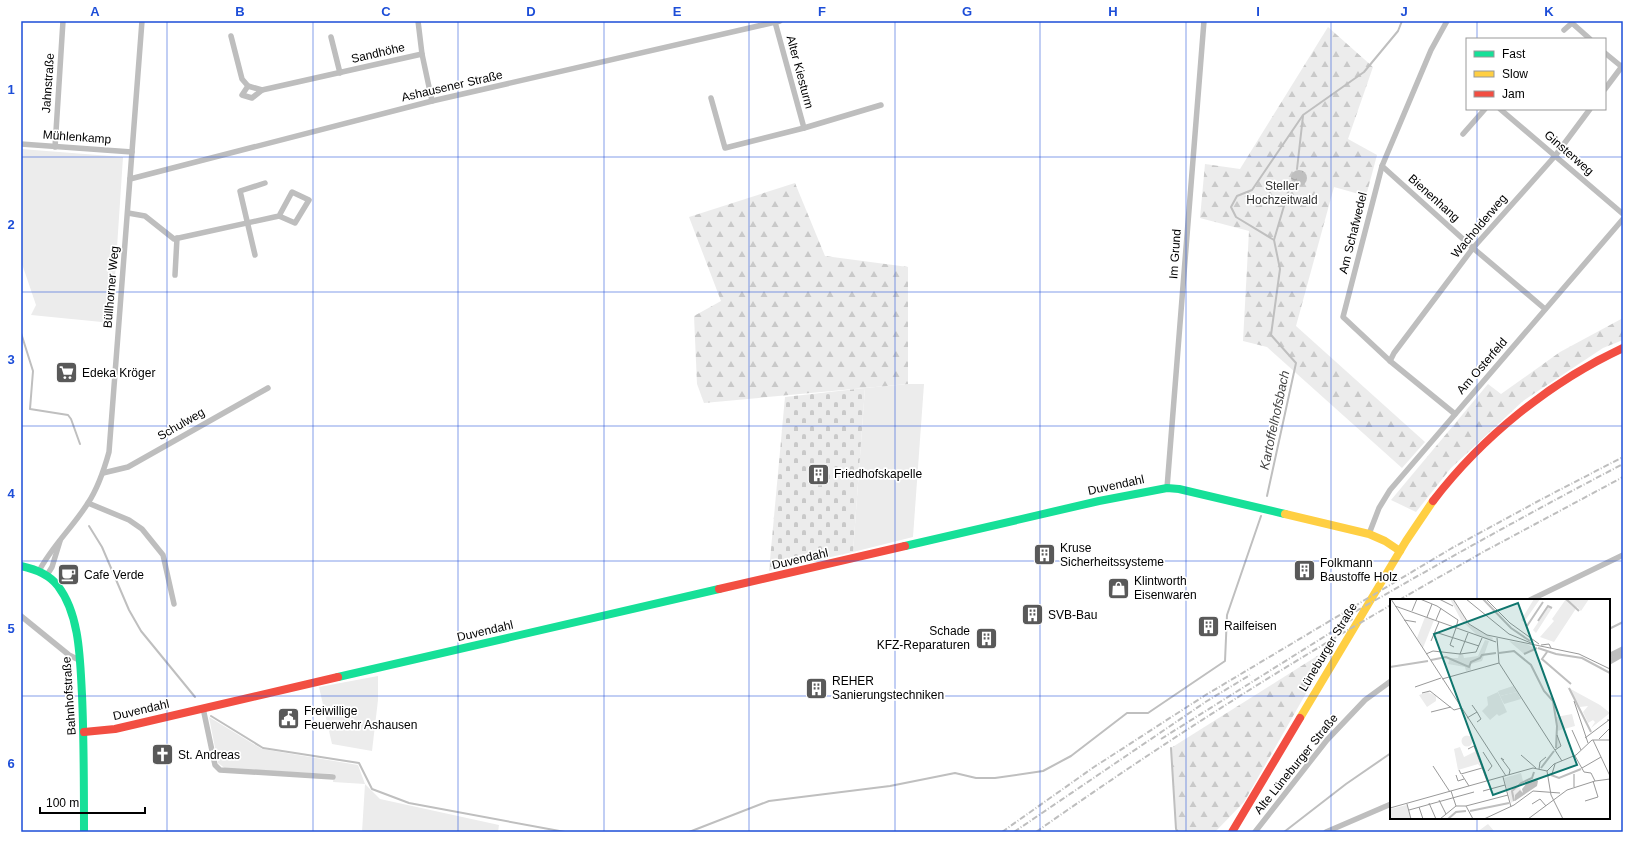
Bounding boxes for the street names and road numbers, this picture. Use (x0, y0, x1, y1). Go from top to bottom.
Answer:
street label: Alter Kiesturm (783, 34, 817, 110)
street label: Sandhöhe (350, 40, 407, 66)
street label: Jahnstraße (39, 52, 57, 113)
street label: Ashausener Straße (400, 67, 504, 104)
street label: Mühlenkamp (42, 128, 112, 146)
street label: Ginsterweg (1542, 128, 1596, 178)
street label: Bienenhang (1406, 171, 1462, 225)
street label: Am Schafwedel (1336, 191, 1370, 275)
street label: Wacholderweg (1448, 191, 1510, 261)
street label: Im Grund (1166, 229, 1184, 279)
street label: Büllhorner Weg (100, 245, 122, 329)
street label: Am Osterfeld (1454, 335, 1510, 397)
street label: Schulweg (155, 405, 207, 443)
street label: Duvendahl (1086, 472, 1146, 498)
street label: Duvendahl (770, 546, 830, 572)
street label: Lüneburger Straße (1296, 600, 1360, 694)
street label: Duvendahl (455, 618, 515, 644)
street label: Bahnhofstraße (59, 656, 79, 736)
street label: Duvendahl (111, 697, 171, 723)
street label: Alte Lüneburger Straße (1251, 711, 1341, 817)

